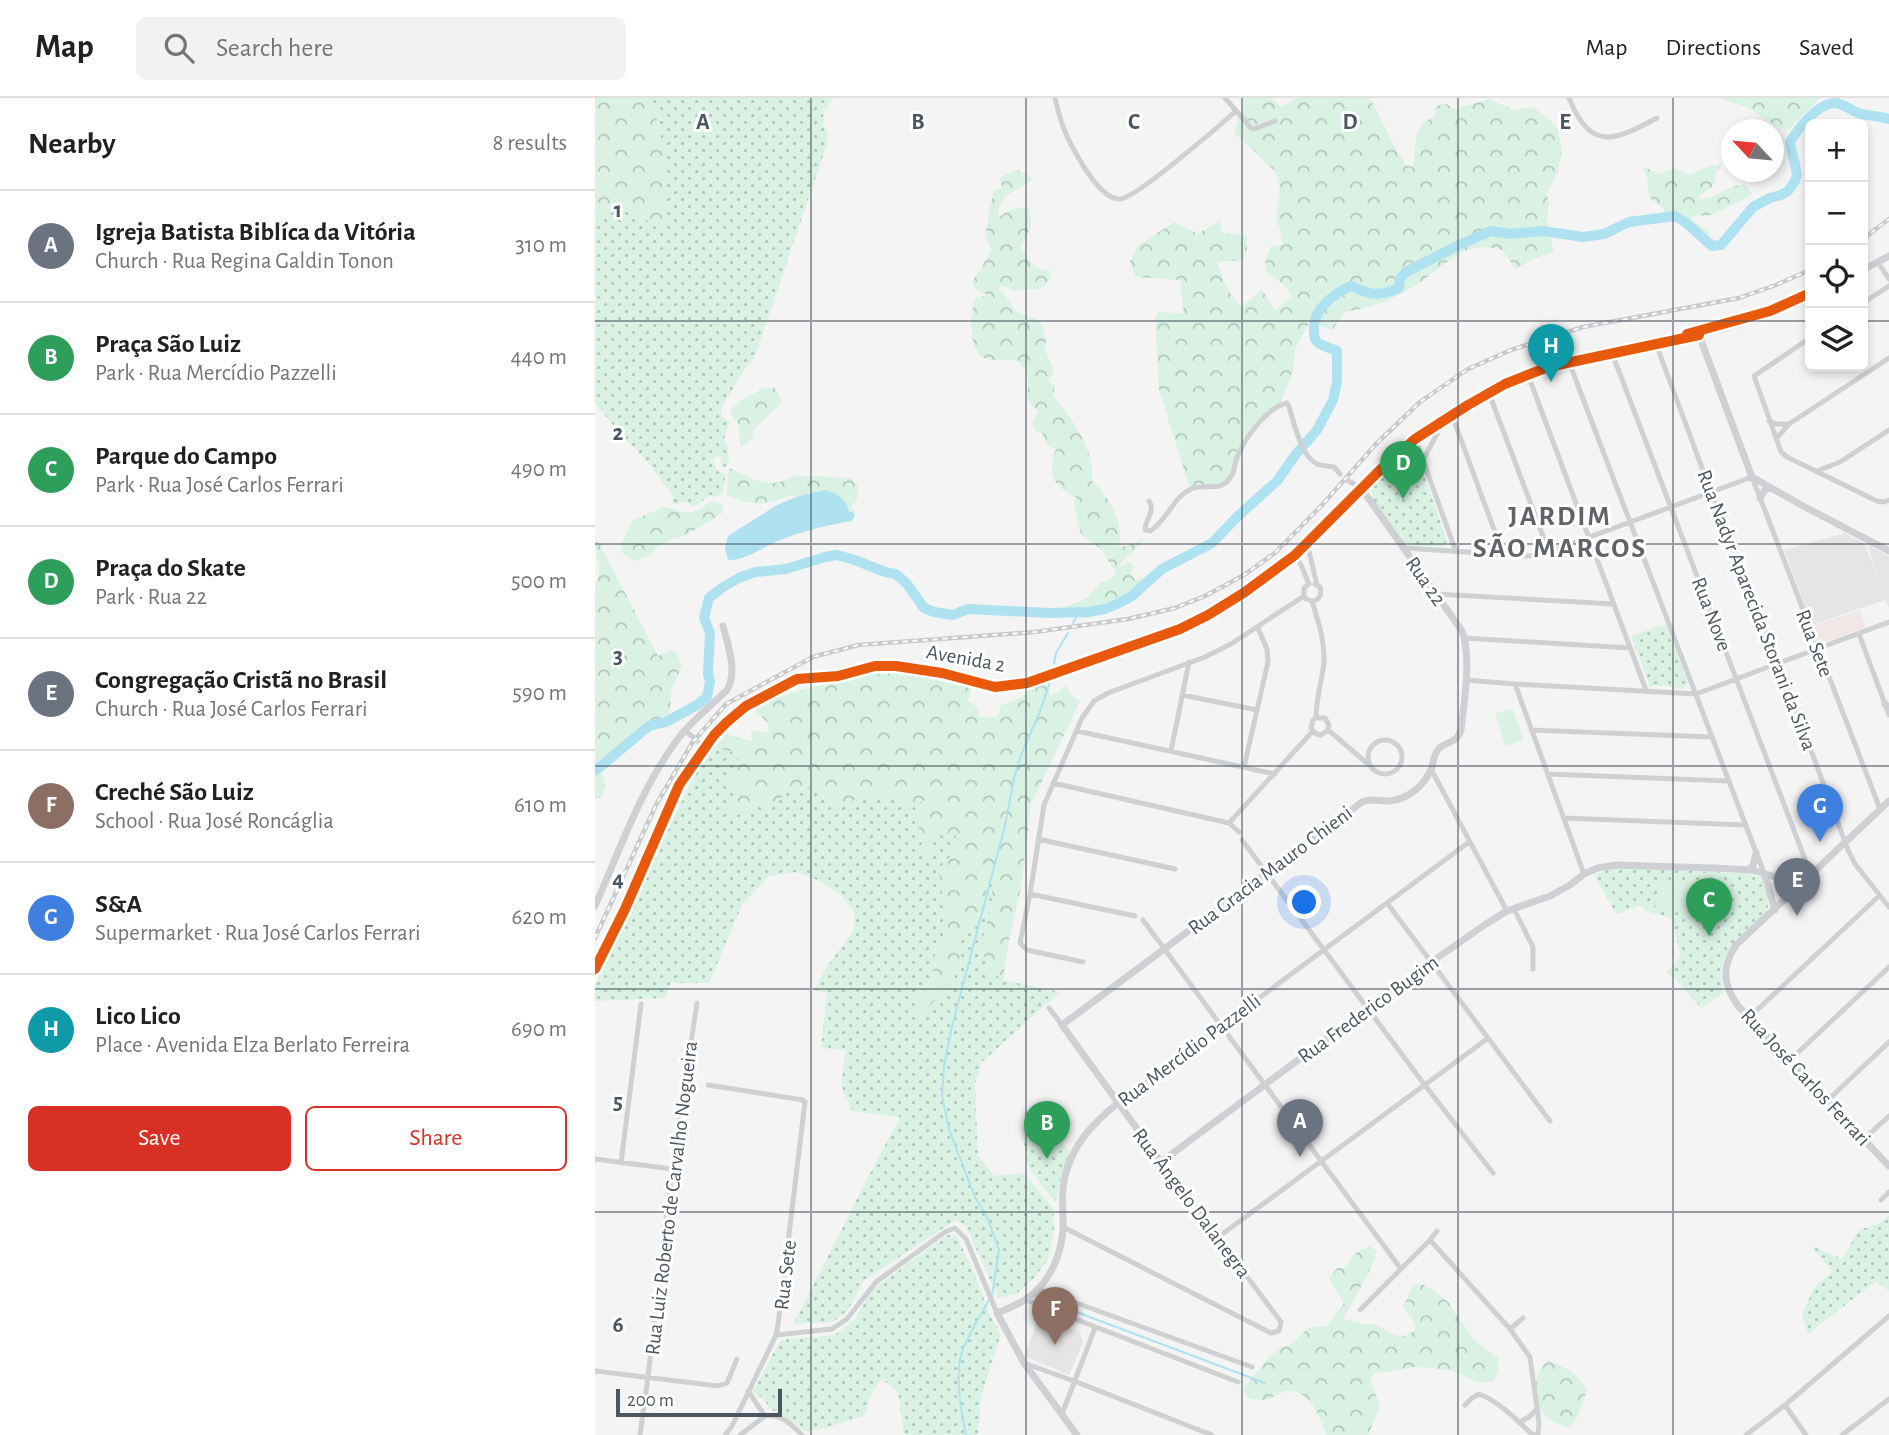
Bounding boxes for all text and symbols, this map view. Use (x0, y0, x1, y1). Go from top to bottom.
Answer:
search box (136, 17, 626, 80)
icon: search (160, 29, 198, 67)
text: Map (35, 31, 94, 64)
text: Search here (216, 35, 334, 61)
text: Map (1585, 36, 1627, 60)
text: Directions (1665, 36, 1761, 60)
text: Saved (1799, 36, 1854, 60)
text: A (696, 111, 710, 134)
text: B (911, 111, 925, 134)
text: C (1128, 111, 1140, 134)
text: D (1342, 111, 1358, 134)
text: E (1559, 111, 1571, 134)
north arrow (1721, 119, 1784, 182)
map controls (1805, 119, 1868, 371)
button: + (1805, 119, 1868, 182)
text: Nearby (28, 129, 116, 159)
text: 8 results (493, 132, 567, 155)
button: − (1805, 182, 1868, 245)
text: 1 (614, 199, 622, 222)
text: Igreja Batista Biblíca da Vitória (95, 219, 416, 245)
text: A (44, 234, 58, 257)
text: 310 m (515, 234, 567, 257)
button: locate (1805, 245, 1868, 308)
text: Church · Rua Regina Galdin Tonon (95, 250, 394, 273)
button: layers (1805, 308, 1868, 371)
pin: H (1528, 324, 1574, 382)
text: Praça São Luiz (95, 331, 241, 357)
text: B (44, 346, 58, 369)
text: 440 m (511, 346, 567, 369)
text: Park · Rua Mercídio Pazzelli (95, 362, 337, 385)
text: 2 (613, 422, 624, 445)
pin: D (1380, 441, 1426, 499)
text: Parque do Campo (95, 443, 277, 469)
text: C (45, 458, 57, 481)
text: 490 m (511, 458, 567, 481)
street label: Rua Nadyr Aparecida Storani da Silva (1693, 467, 1820, 754)
text: Park · Rua José Carlos Ferrari (95, 474, 344, 497)
district label: JARDIM SÃO MARCOS (1473, 503, 1647, 563)
street label: Rua 22 (1401, 553, 1450, 610)
text: Praça do Skate (95, 555, 246, 581)
text: D (43, 570, 59, 593)
text: 500 m (511, 570, 567, 593)
street label: Rua Nove (1688, 574, 1735, 654)
text: Park · Rua 22 (95, 586, 207, 609)
street label: Rua Sete (1792, 607, 1837, 680)
street label: Avenida 2 (925, 641, 1007, 676)
text: 3 (613, 645, 623, 668)
text: Congregação Cristã no Brasil (95, 667, 387, 693)
text: E (45, 682, 57, 705)
text: 590 m (512, 682, 567, 705)
text: Church · Rua José Carlos Ferrari (95, 698, 368, 721)
text: Creché São Luiz (95, 779, 254, 805)
pin: G (1797, 784, 1843, 842)
text: F (46, 794, 56, 817)
text: 610 m (514, 794, 567, 817)
street label: Rua Gracia Mauro Chieni (1184, 802, 1356, 939)
text: School · Rua José Roncáglia (95, 810, 334, 833)
pin: E (1774, 858, 1820, 916)
text: 4 (612, 868, 624, 891)
pin: C (1686, 878, 1732, 936)
your location (1287, 885, 1321, 919)
text: S&A (95, 891, 142, 917)
text: G (44, 906, 58, 929)
text: 620 m (511, 906, 567, 929)
text: Supermarket · Rua José Carlos Ferrari (95, 922, 421, 945)
street label: Rua Frederico Bugim (1294, 951, 1443, 1067)
street label: Rua Mercídio Pazzelli (1114, 990, 1265, 1111)
text: Lico Lico (95, 1003, 181, 1029)
street label: Rua José Carlos Ferrari (1737, 1005, 1874, 1150)
text: H (43, 1018, 59, 1041)
text: 690 m (511, 1018, 567, 1041)
text: Place · Avenida Elza Berlato Ferreira (95, 1034, 410, 1057)
street label: Rua Luiz Roberto de Carvalho Nogueira (642, 1040, 701, 1356)
text: 5 (613, 1091, 623, 1114)
pin: A (1277, 1099, 1323, 1157)
pin: B (1024, 1101, 1070, 1159)
button: Save (28, 1106, 291, 1171)
button: Share (305, 1106, 567, 1171)
street label: Rua Ângelo Dalanegra (1129, 1123, 1256, 1282)
street label: Rua Sete (771, 1239, 800, 1311)
pin: F (1032, 1287, 1078, 1345)
text: 6 (612, 1314, 624, 1337)
scale bar (616, 1386, 782, 1418)
text: 200 m (627, 1391, 674, 1410)

